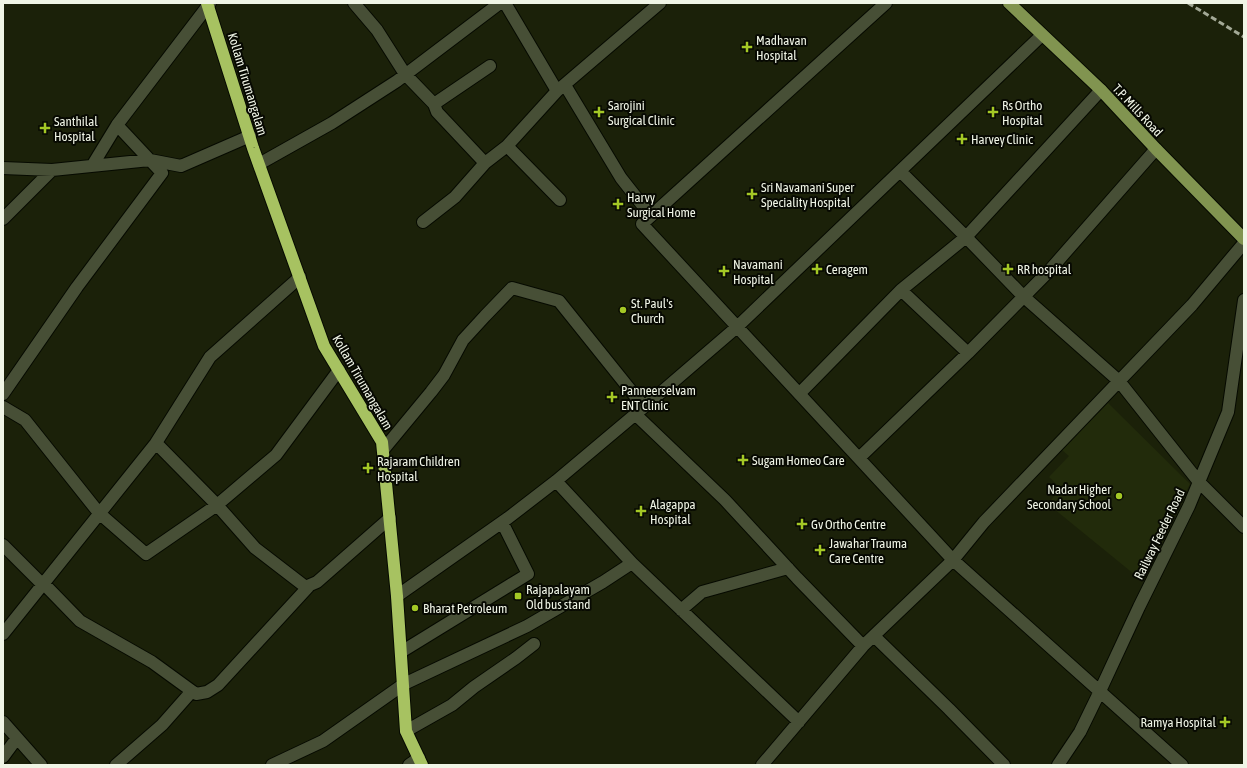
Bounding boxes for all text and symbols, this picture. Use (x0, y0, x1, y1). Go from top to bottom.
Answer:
street label: Kollam Tirumangalam (225, 31, 270, 137)
place label: Madhavan Hospital (756, 33, 807, 63)
marker: Madhavan Hospital (741, 41, 753, 53)
street label: T.P. Mills Road (1110, 81, 1166, 140)
place label: Sarojini Surgical Clinic (608, 98, 674, 128)
place label: Rs Ortho Hospital (1002, 98, 1043, 128)
marker: Sarojini Surgical Clinic (593, 106, 605, 118)
marker: Rs Ortho Hospital (987, 106, 999, 118)
place label: Santhilal Hospital (54, 114, 98, 144)
marker: Santhilal Hospital (39, 122, 51, 134)
place label: Harvey Clinic (971, 132, 1033, 147)
marker: Harvey Clinic (956, 133, 968, 145)
place label: Sri Navamani Super Speciality Hospital (761, 180, 854, 210)
marker: Sri Navamani Super Speciality Hospital (746, 188, 758, 200)
place label: Harvy Surgical Home (627, 190, 696, 220)
marker: Harvy Surgical Home (612, 198, 624, 210)
place label: Navamani Hospital (733, 257, 783, 287)
place label: Ceragem (826, 262, 868, 277)
place label: RR hospital (1017, 262, 1072, 277)
marker: Ceragem (811, 263, 823, 275)
marker: RR hospital (1002, 263, 1014, 275)
marker: Navamani Hospital (718, 265, 730, 277)
place label: St. Paul's Church (631, 296, 673, 326)
marker: St. Paul's Church (618, 305, 628, 315)
street label: Kollam Tirumangalam (329, 332, 396, 432)
place label: Panneerselvam ENT Clinic (621, 383, 696, 413)
marker: Panneerselvam ENT Clinic (606, 391, 618, 403)
place label: Sugam Homeo Care (752, 453, 845, 468)
place label: Rajaram Children Hospital (377, 454, 460, 484)
marker: Sugam Homeo Care (737, 454, 749, 466)
marker: Rajaram Children Hospital (362, 462, 374, 474)
place label: Nadar Higher Secondary School (1027, 482, 1112, 512)
street label: Railway Feeder Road (1131, 487, 1188, 582)
marker: Nadar Higher Secondary School (1114, 491, 1124, 501)
place label: Alagappa Hospital (650, 497, 696, 527)
marker: Alagappa Hospital (635, 505, 647, 517)
place label: Gv Ortho Centre (811, 517, 886, 532)
marker: Gv Ortho Centre (796, 518, 808, 530)
place label: Jawahar Trauma Care Centre (829, 536, 907, 566)
marker: Jawahar Trauma Care Centre (814, 544, 826, 556)
place label: Rajapalayam Old bus stand (526, 582, 591, 612)
marker: Rajapalayam Old bus stand (513, 591, 523, 601)
place label: Bharat Petroleum (423, 601, 507, 616)
marker: Bharat Petroleum (410, 603, 420, 613)
place label: Ramya Hospital (1140, 715, 1217, 730)
marker: Ramya Hospital (1219, 716, 1231, 728)

